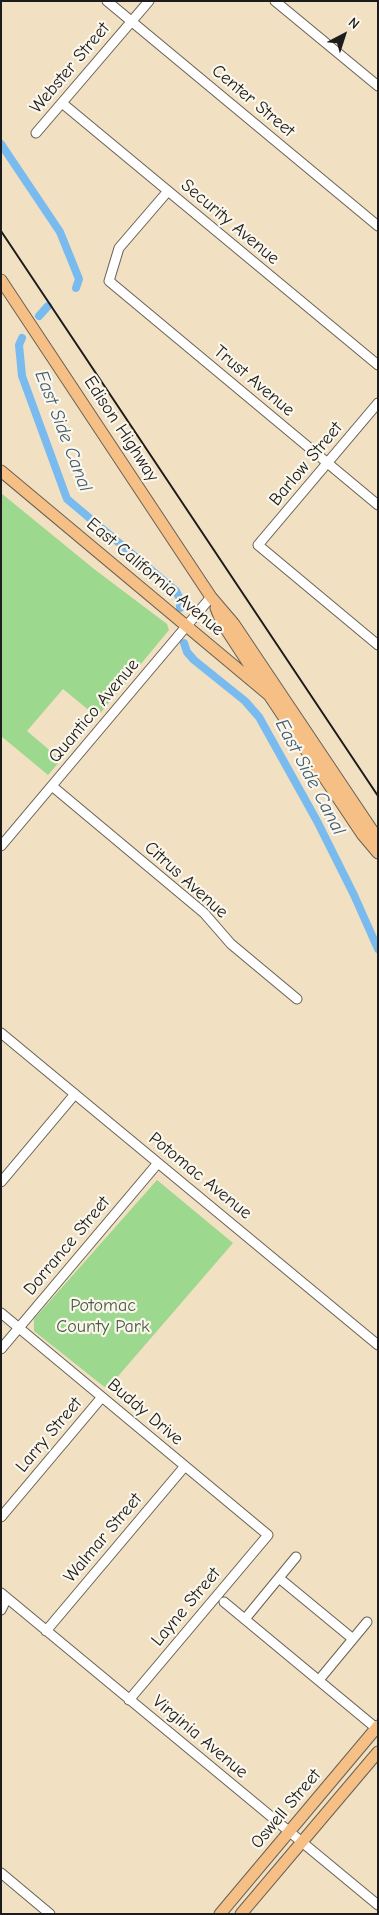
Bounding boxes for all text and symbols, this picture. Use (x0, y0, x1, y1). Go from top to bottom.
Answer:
north arrow (319, 10, 369, 60)
text: N (345, 14, 363, 33)
street label: Webster Street (26, 18, 114, 118)
street label: Center Street (207, 60, 299, 142)
street label: Security Avenue (176, 174, 284, 270)
street label: Trust Avenue (209, 341, 299, 421)
water label: East Side Canal (29, 367, 97, 495)
street label: Edison Highway (79, 372, 163, 486)
street label: Barlow Street (265, 418, 347, 510)
street label: East California Avenue (82, 513, 228, 641)
street label: Quantico Avenue (44, 654, 144, 768)
water label: East Side Canal (270, 715, 350, 839)
street label: Citrus Avenue (140, 837, 232, 923)
street label: Potomac Avenue (144, 1128, 256, 1224)
street label: Dorrance Street (19, 1192, 115, 1300)
park label: Potomac County Park (56, 1295, 150, 1338)
street label: Buddy Drive (103, 1374, 187, 1450)
street label: Larry Street (11, 1393, 87, 1477)
street label: Walmar Street (59, 1489, 147, 1587)
street label: Layne Street (147, 1563, 225, 1651)
street label: Virginia Avenue (148, 1691, 252, 1783)
street label: Oswell Street (246, 1765, 326, 1853)

